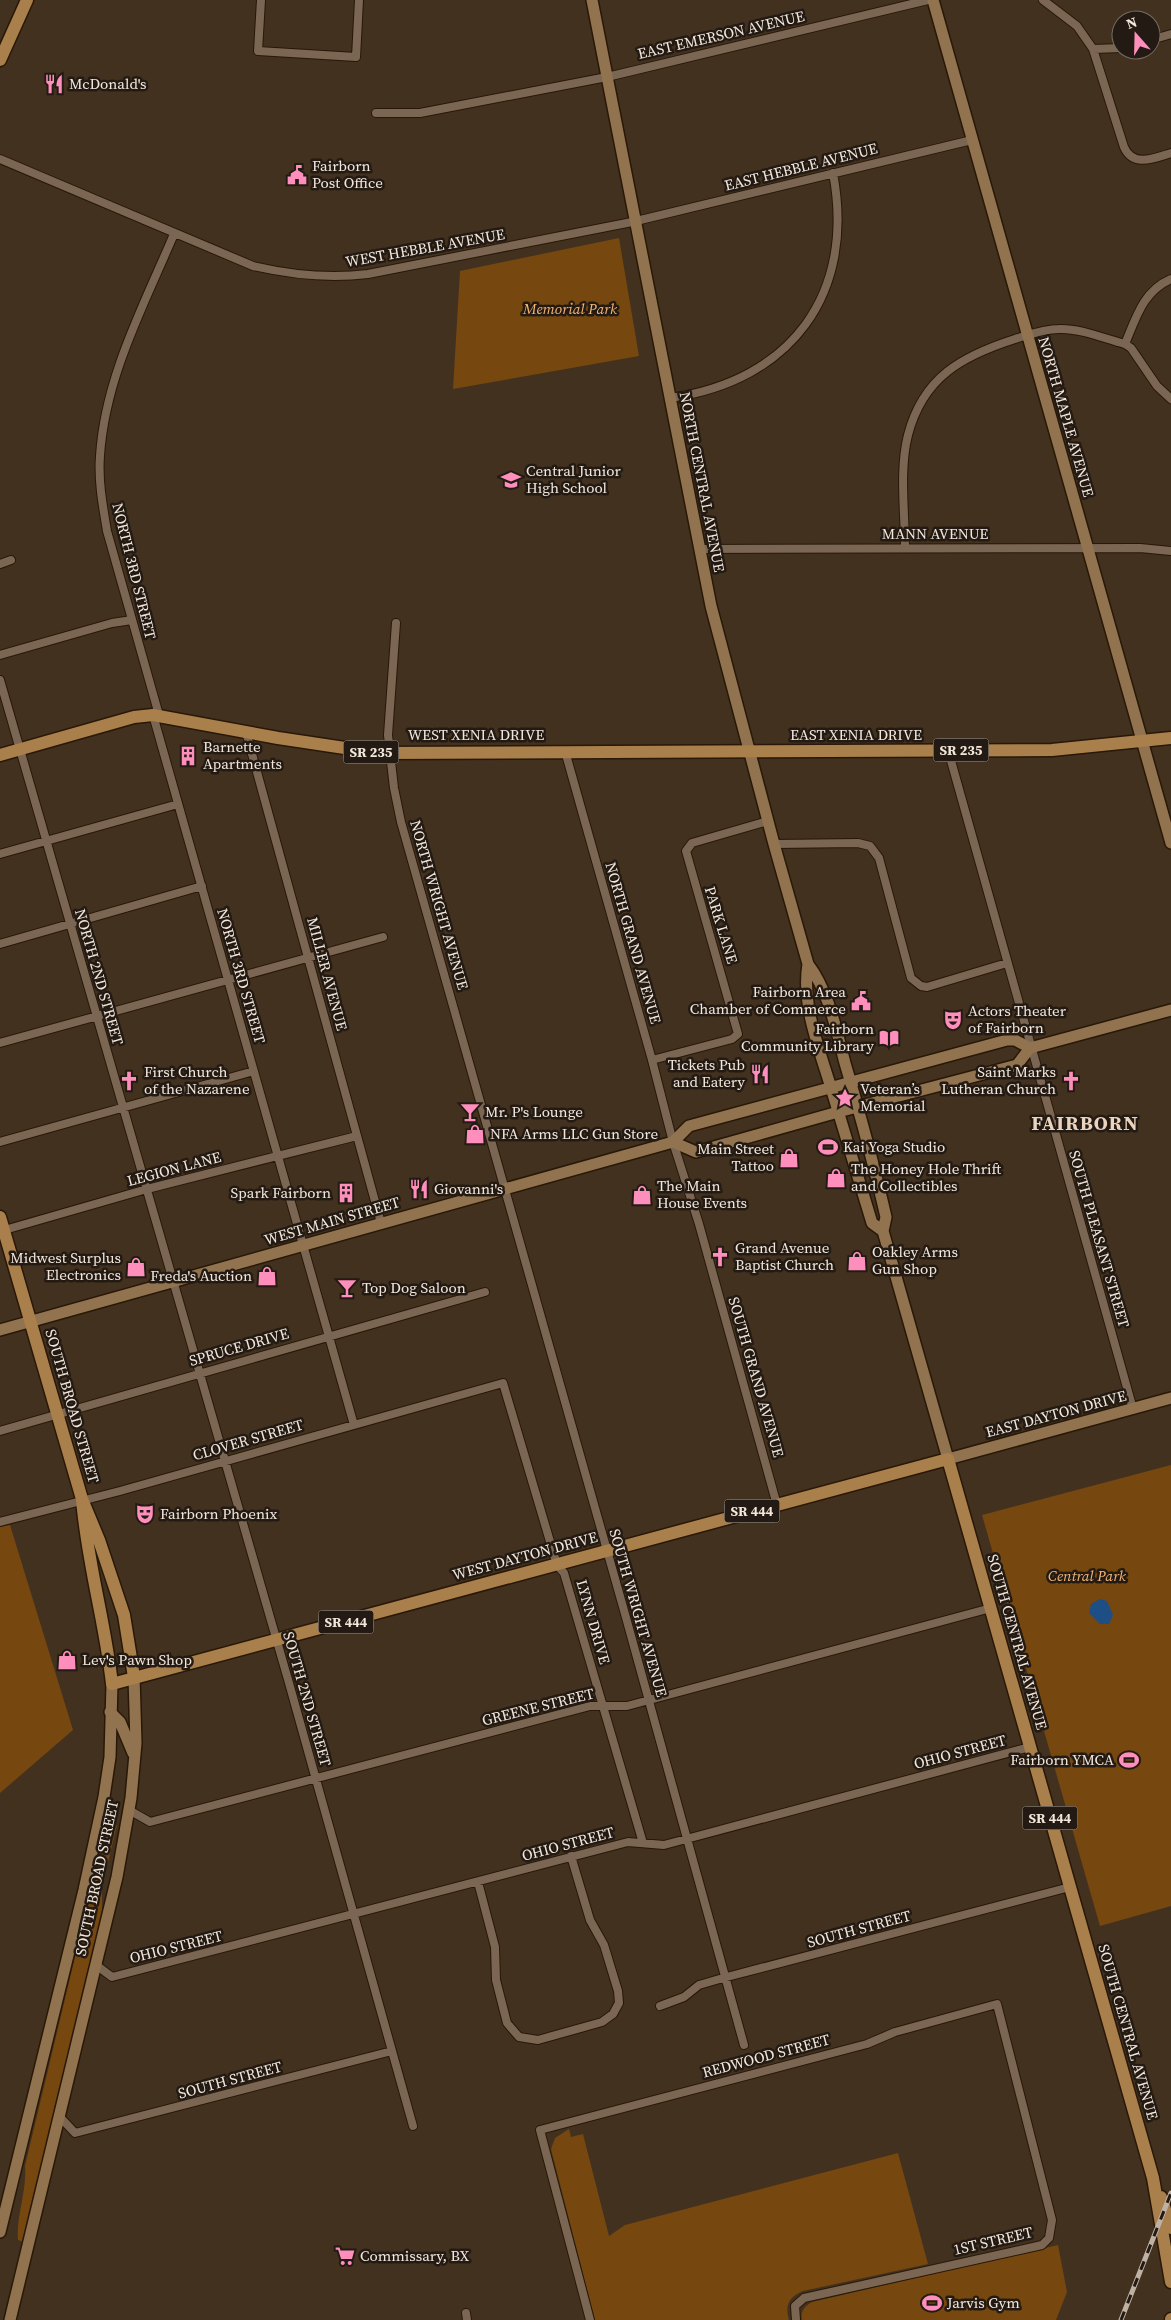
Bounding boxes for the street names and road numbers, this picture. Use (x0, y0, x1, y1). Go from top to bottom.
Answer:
street label: EAST EMERSON AVENUE (635, 5, 806, 64)
street label: EAST HEBBLE AVENUE (722, 137, 880, 196)
street label: WEST HEBBLE AVENUE (344, 223, 506, 272)
street label: NORTH MAPLE AVENUE (1034, 334, 1099, 499)
street label: NORTH CENTRAL AVENUE (675, 390, 730, 574)
street label: NORTH 3RD STREET (107, 501, 162, 641)
street label: MANN AVENUE (882, 523, 988, 544)
street label: WEST XENIA DRIVE (408, 724, 544, 745)
street label: EAST XENIA DRIVE (790, 724, 922, 745)
road number: SR 235 (934, 738, 988, 762)
road number: SR 235 (344, 740, 398, 764)
street label: NORTH WRIGHT AVENUE (405, 818, 474, 992)
street label: NORTH GRAND AVENUE (600, 860, 667, 1026)
street label: PARK LANE (700, 884, 743, 966)
street label: NORTH 2ND STREET (70, 906, 129, 1047)
street label: NORTH 3RD STREET (212, 906, 271, 1046)
street label: MILLER AVENUE (302, 915, 353, 1033)
street label: LEGION LANE (125, 1146, 223, 1191)
street label: SOUTH PLEASANT STREET (1064, 1148, 1135, 1330)
street label: WEST MAIN STREET (262, 1191, 402, 1250)
street label: SOUTH GRAND AVENUE (724, 1294, 789, 1459)
street label: SPRUCE DRIVE (187, 1322, 291, 1371)
street label: SOUTH BROAD STREET (40, 1326, 105, 1485)
street label: EAST DAYTON DRIVE (983, 1385, 1129, 1442)
street label: CLOVER STREET (190, 1414, 306, 1465)
road number: SR 444 (724, 1500, 780, 1522)
street label: WEST DAYTON DRIVE (450, 1526, 600, 1585)
street label: SOUTH WRIGHT AVENUE (604, 1526, 673, 1699)
street label: SOUTH CENTRAL AVENUE (982, 1552, 1053, 1732)
street label: LYNN DRIVE (571, 1577, 616, 1667)
road number: SR 444 (318, 1610, 374, 1634)
street label: SOUTH 2ND STREET (278, 1629, 337, 1769)
street label: GREENE STREET (480, 1682, 596, 1731)
street label: OHIO STREET (911, 1729, 1008, 1774)
street label: SOUTH BROAD STREET (70, 1798, 123, 1958)
road number: SR 444 (1022, 1806, 1078, 1830)
street label: OHIO STREET (519, 1821, 616, 1866)
street label: SOUTH STREET (805, 1905, 913, 1952)
street label: OHIO STREET (127, 1925, 224, 1968)
street label: SOUTH CENTRAL AVENUE (1093, 1942, 1164, 2122)
street label: REDWOOD STREET (700, 2028, 832, 2083)
street label: SOUTH STREET (176, 2056, 284, 2103)
street label: 1ST STREET (951, 2221, 1035, 2260)

